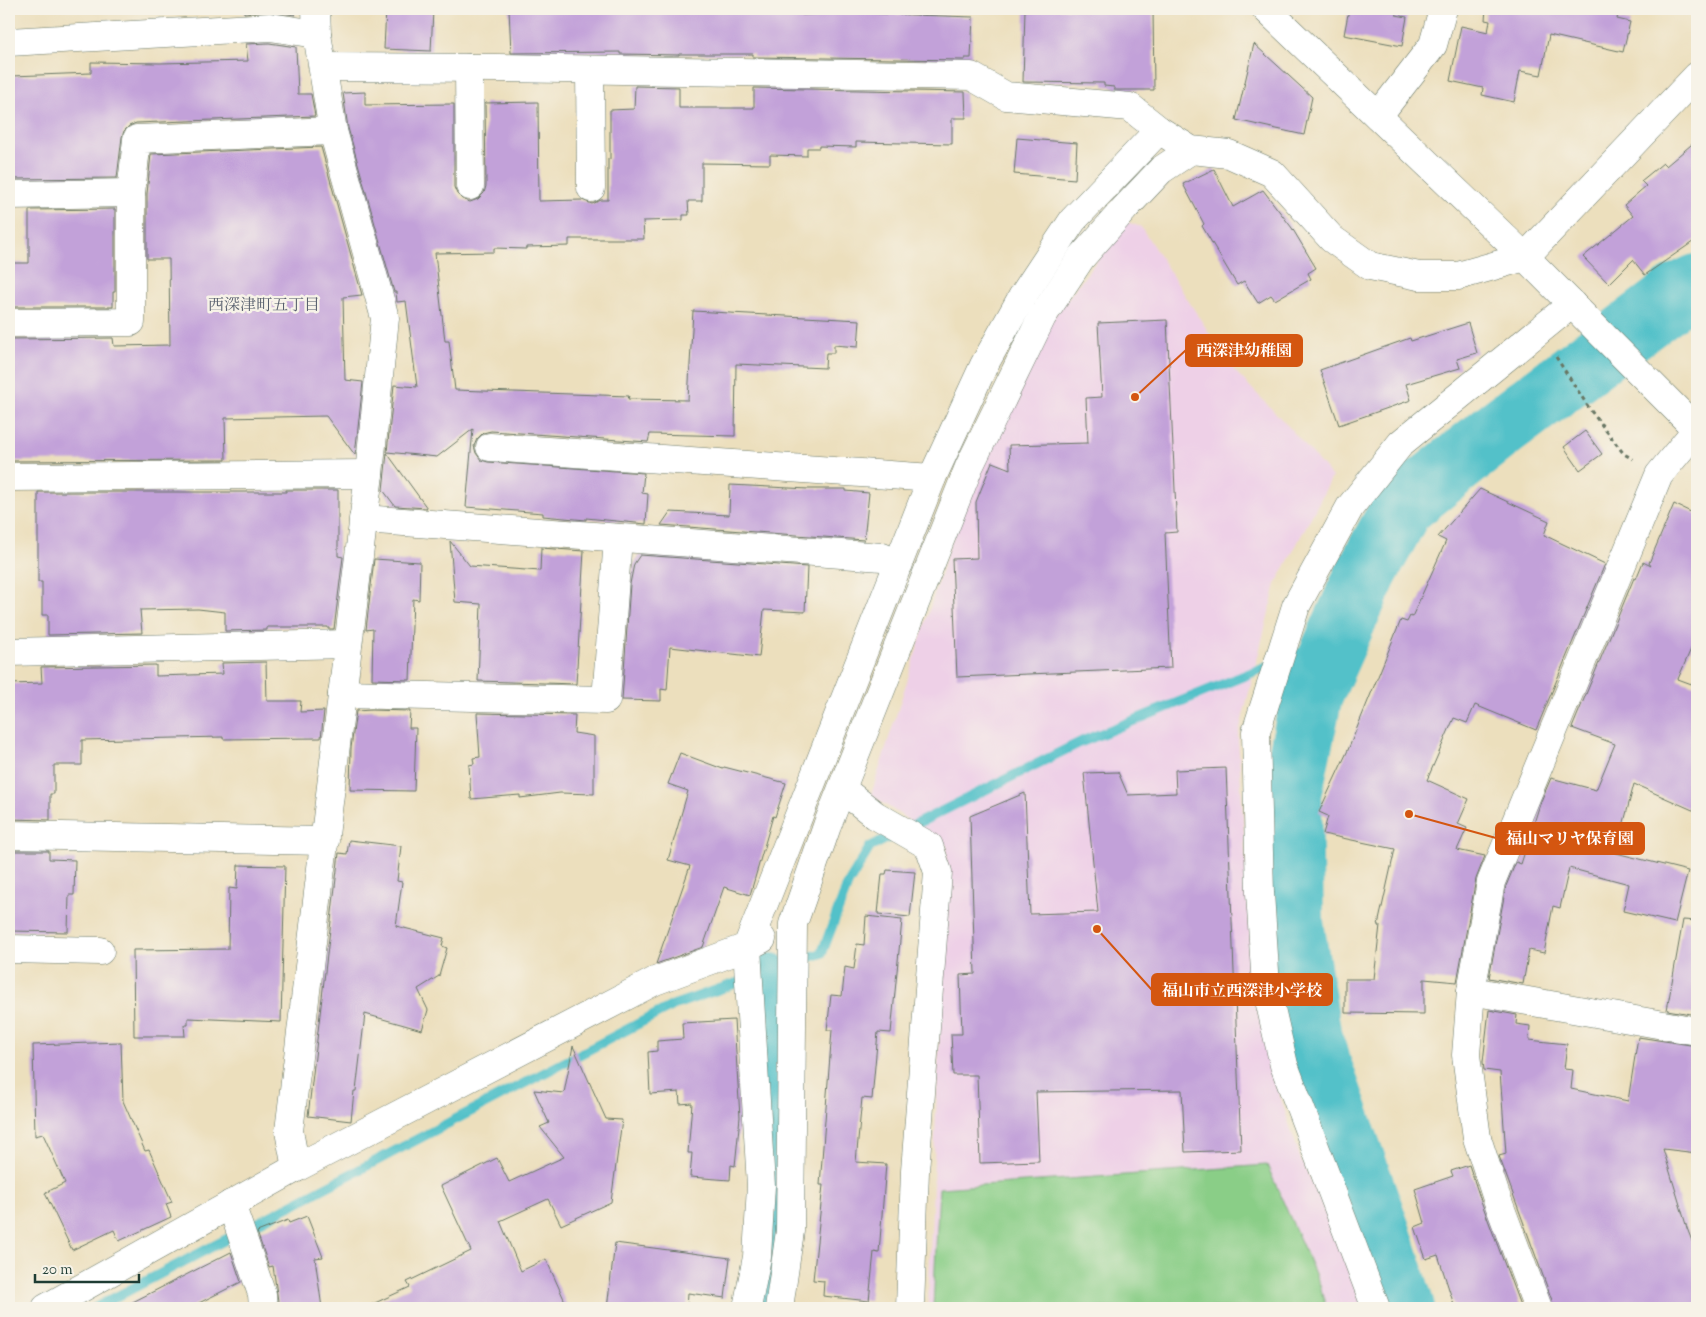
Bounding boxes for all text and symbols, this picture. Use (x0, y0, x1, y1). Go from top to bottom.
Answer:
district label: 西深津町五丁目 (208, 295, 320, 318)
callout: 西深津幼稚園 (1186, 335, 1302, 366)
text: 西深津幼稚園 (1196, 341, 1292, 364)
callout: 福山マリヤ保育園 (1496, 823, 1644, 854)
text: 福山マリヤ保育園 (1505, 829, 1634, 852)
callout: 福山市立西深津小学校 (1152, 974, 1332, 1005)
text: 福山市立西深津小学校 (1161, 981, 1323, 1004)
scale bar (35, 1252, 139, 1284)
text: 20 m (42, 1260, 73, 1281)

